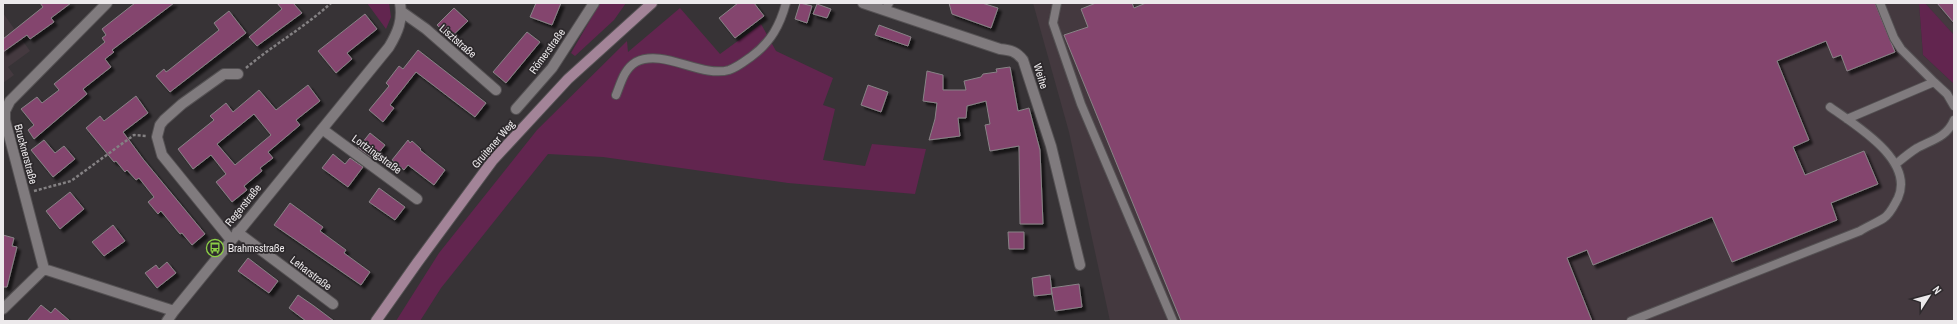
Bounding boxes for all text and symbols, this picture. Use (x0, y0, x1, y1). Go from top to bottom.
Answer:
street label: Lisztstraße (437, 21, 479, 61)
street label: Römerstraße (526, 26, 568, 76)
street label: Weihe (1031, 62, 1051, 90)
street label: Gruitener Weg (468, 117, 518, 171)
street label: Brucknerstraße (11, 122, 41, 186)
street label: Lortzingstraße (349, 131, 405, 177)
street label: Regerstraße (222, 181, 264, 229)
bus stop icon: Brahmsstraße (205, 238, 225, 258)
place label: Brahmsstraße (228, 241, 285, 255)
street label: Leharstraße (287, 253, 335, 293)
north arrow (1909, 276, 1949, 316)
text: N (1930, 283, 1945, 297)

